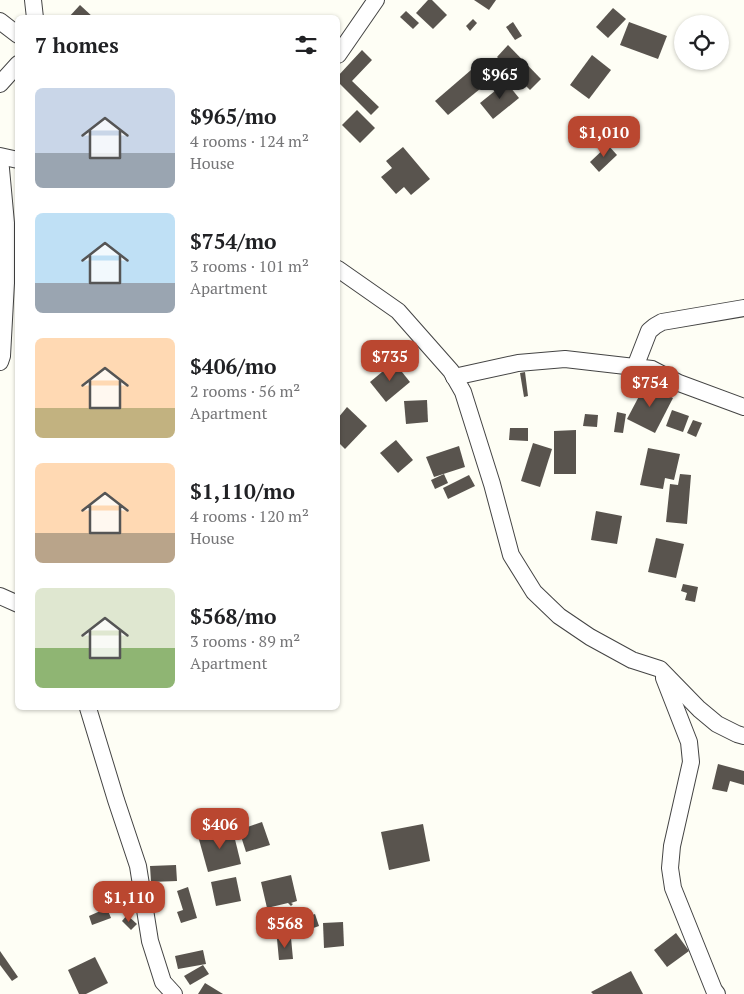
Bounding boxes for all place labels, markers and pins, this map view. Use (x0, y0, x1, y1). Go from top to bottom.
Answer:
pin: $965 (470, 58, 530, 100)
pin: $1,010 (563, 116, 645, 158)
pin: $735 (360, 340, 420, 382)
pin: $754 (620, 366, 680, 408)
pin: $406 (190, 808, 250, 850)
pin: $1,110 (88, 880, 170, 923)
pin: $568 (255, 906, 315, 949)

